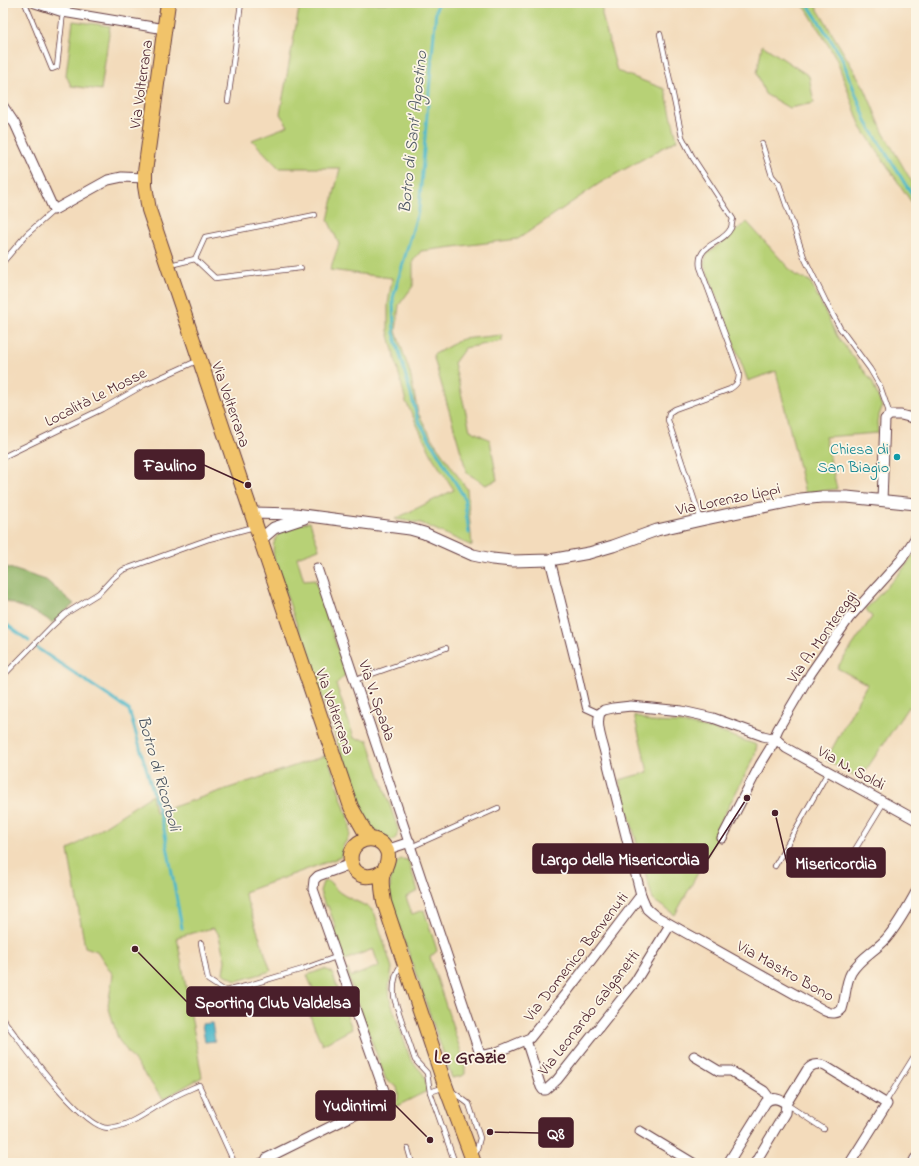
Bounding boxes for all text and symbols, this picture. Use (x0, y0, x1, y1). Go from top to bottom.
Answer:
street label: Via Volterrana (124, 38, 160, 131)
water label: Botro di Sant' Agostino (393, 49, 436, 215)
street label: Via Volterrana (204, 357, 256, 451)
street label: Località Le Mosse (41, 361, 152, 434)
place label: Chiesa di San Biagio (818, 438, 889, 480)
callout: Faulino (135, 450, 204, 479)
marker: Chiesa di San Biagio (892, 452, 902, 462)
text: Faulino (142, 454, 197, 479)
street label: Via Lorenzo Lippi (673, 477, 783, 523)
street label: Via A. Montereggi (781, 586, 864, 689)
street label: Via V. Spada (351, 656, 401, 744)
street label: Via Volterrana (308, 664, 360, 758)
water label: Botro di Ricorboli (130, 713, 187, 836)
street label: Via N. Soldi (812, 740, 890, 797)
callout: Largo della Misericordia (533, 844, 708, 873)
text: Largo della Misericordia (540, 848, 700, 875)
callout: Misericordia (787, 848, 885, 877)
text: Misericordia (795, 852, 877, 877)
street label: Via Domenico Benvenuti (518, 887, 635, 1028)
street label: Via Mastro Bono (731, 935, 838, 1008)
street label: Via Leonardo Galganetti (532, 945, 646, 1082)
callout: Sporting Club Valdelsa (187, 987, 359, 1016)
text: Sporting Club Valdelsa (195, 991, 351, 1018)
district label: Le Grazie (434, 1044, 507, 1073)
callout: Yudintimi (316, 1091, 395, 1120)
text: Yudintimi (322, 1094, 387, 1119)
callout: Q8 (539, 1118, 573, 1147)
text: Q8 (547, 1122, 565, 1147)

